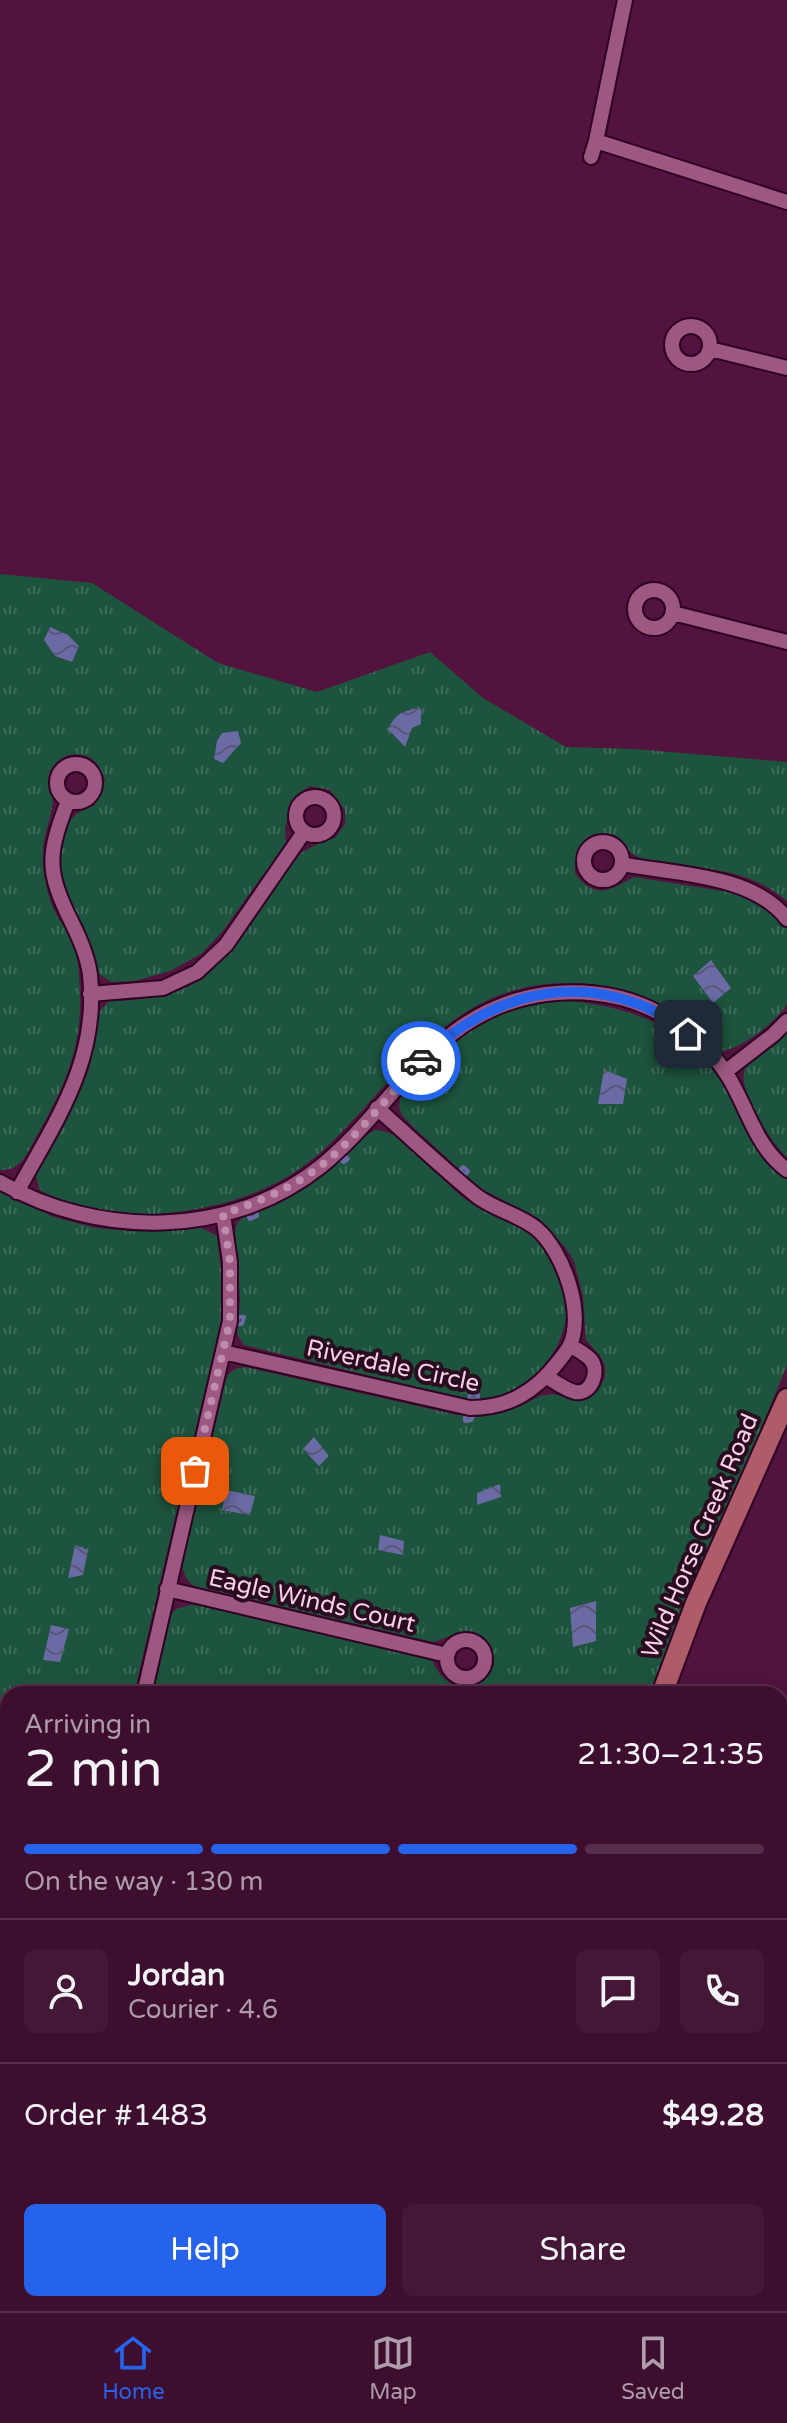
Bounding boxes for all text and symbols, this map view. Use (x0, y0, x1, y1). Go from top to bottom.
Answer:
pin (654, 1000, 722, 1068)
icon: home (666, 1012, 710, 1056)
courier (381, 1021, 461, 1101)
icon: car (399, 1039, 443, 1083)
street label: Riverdale Circle (304, 1333, 482, 1399)
street label: Wild Horse Creek Road (635, 1410, 765, 1662)
pin (161, 1437, 229, 1505)
icon: bag (173, 1449, 217, 1493)
street label: Eagle Winds Court (206, 1563, 418, 1639)
text: Arriving in (24, 1709, 151, 1740)
text: 21:30–21:35 (577, 1736, 764, 1773)
text: 2 min (24, 1738, 163, 1801)
text: On the way · 130 m (24, 1866, 263, 1897)
button: person (24, 1949, 108, 2033)
button: chat (576, 1949, 660, 2033)
button: phone (680, 1949, 764, 2033)
text: Jordan (128, 1957, 225, 1994)
text: Courier · 4.6 (128, 1994, 278, 2025)
text: Order #1483 (24, 2097, 208, 2134)
text: $49.28 (662, 2097, 764, 2134)
button: Help (24, 2204, 386, 2296)
button: Share (402, 2204, 764, 2296)
tab: Home (102, 2331, 165, 2405)
tab: Map (369, 2331, 417, 2405)
tab: Saved (621, 2331, 685, 2405)

